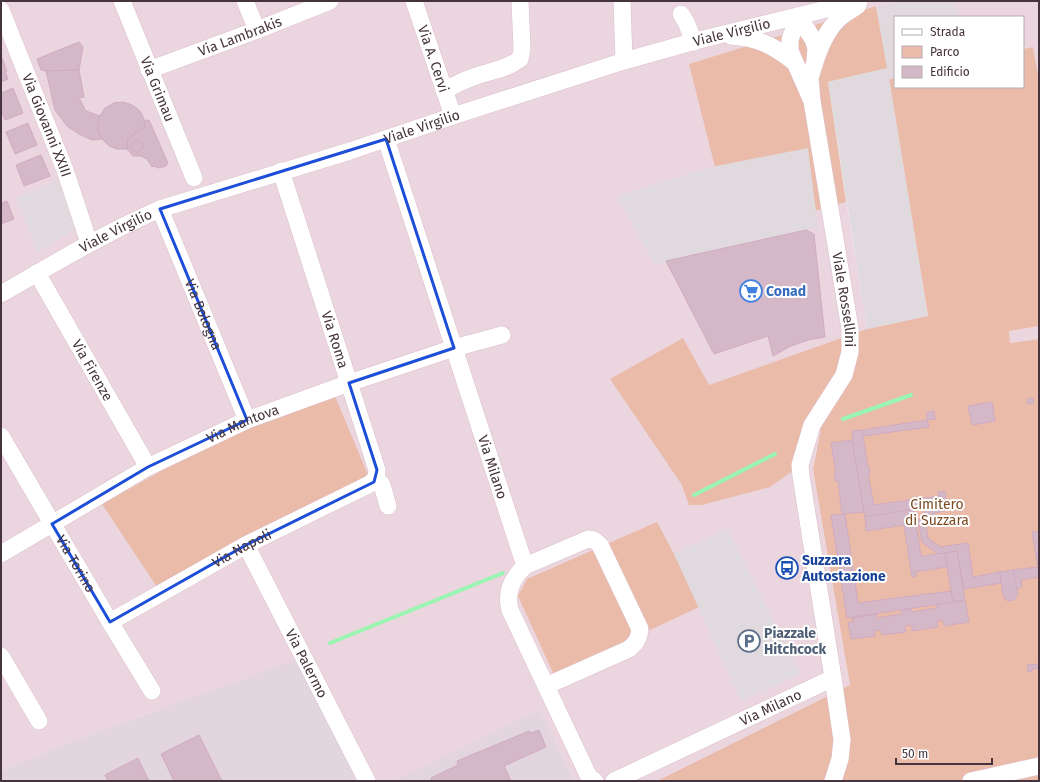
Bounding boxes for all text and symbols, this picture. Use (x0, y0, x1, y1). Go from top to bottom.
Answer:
street label: Via Lambrakis (196, 12, 285, 60)
street label: Viale Virgilio (691, 14, 772, 50)
legend (894, 16, 1024, 88)
street label: Via A. Cervi (414, 23, 453, 95)
text: Strada (930, 25, 965, 39)
text: Parco (930, 45, 960, 59)
street label: Via Grimau (137, 54, 179, 124)
text: Edificio (930, 65, 970, 79)
street label: Via Giovanni XXIII (19, 71, 75, 179)
street label: Viale Virgilio (382, 106, 462, 147)
street label: Viale Virgilio (76, 205, 155, 256)
street label: Viale Rossellini (829, 251, 859, 347)
street label: Via Bologna (181, 276, 226, 352)
supermarket icon: Conad (738, 278, 764, 304)
place label: Conad (766, 283, 806, 300)
street label: Via Roma (318, 309, 352, 370)
street label: Via Firenze (68, 337, 117, 404)
street label: Via Mantova (204, 401, 281, 447)
street label: Via Milano (474, 433, 511, 501)
park label: Cimitero di Suzzara (905, 496, 969, 529)
street label: Via Napoli (209, 525, 274, 571)
street label: Via Torino (52, 532, 99, 595)
place label: Suzzara Autostazione (801, 552, 886, 585)
bus stop icon: Suzzara Autostazione (774, 555, 800, 581)
place label: Piazzale Hitchcock (764, 625, 827, 658)
street label: Via Palermo (282, 626, 331, 701)
parking icon: Piazzale Hitchcock (736, 628, 762, 654)
street label: Via Milano (737, 686, 804, 729)
scale bar (896, 740, 992, 766)
text: 50 m (902, 747, 928, 761)

